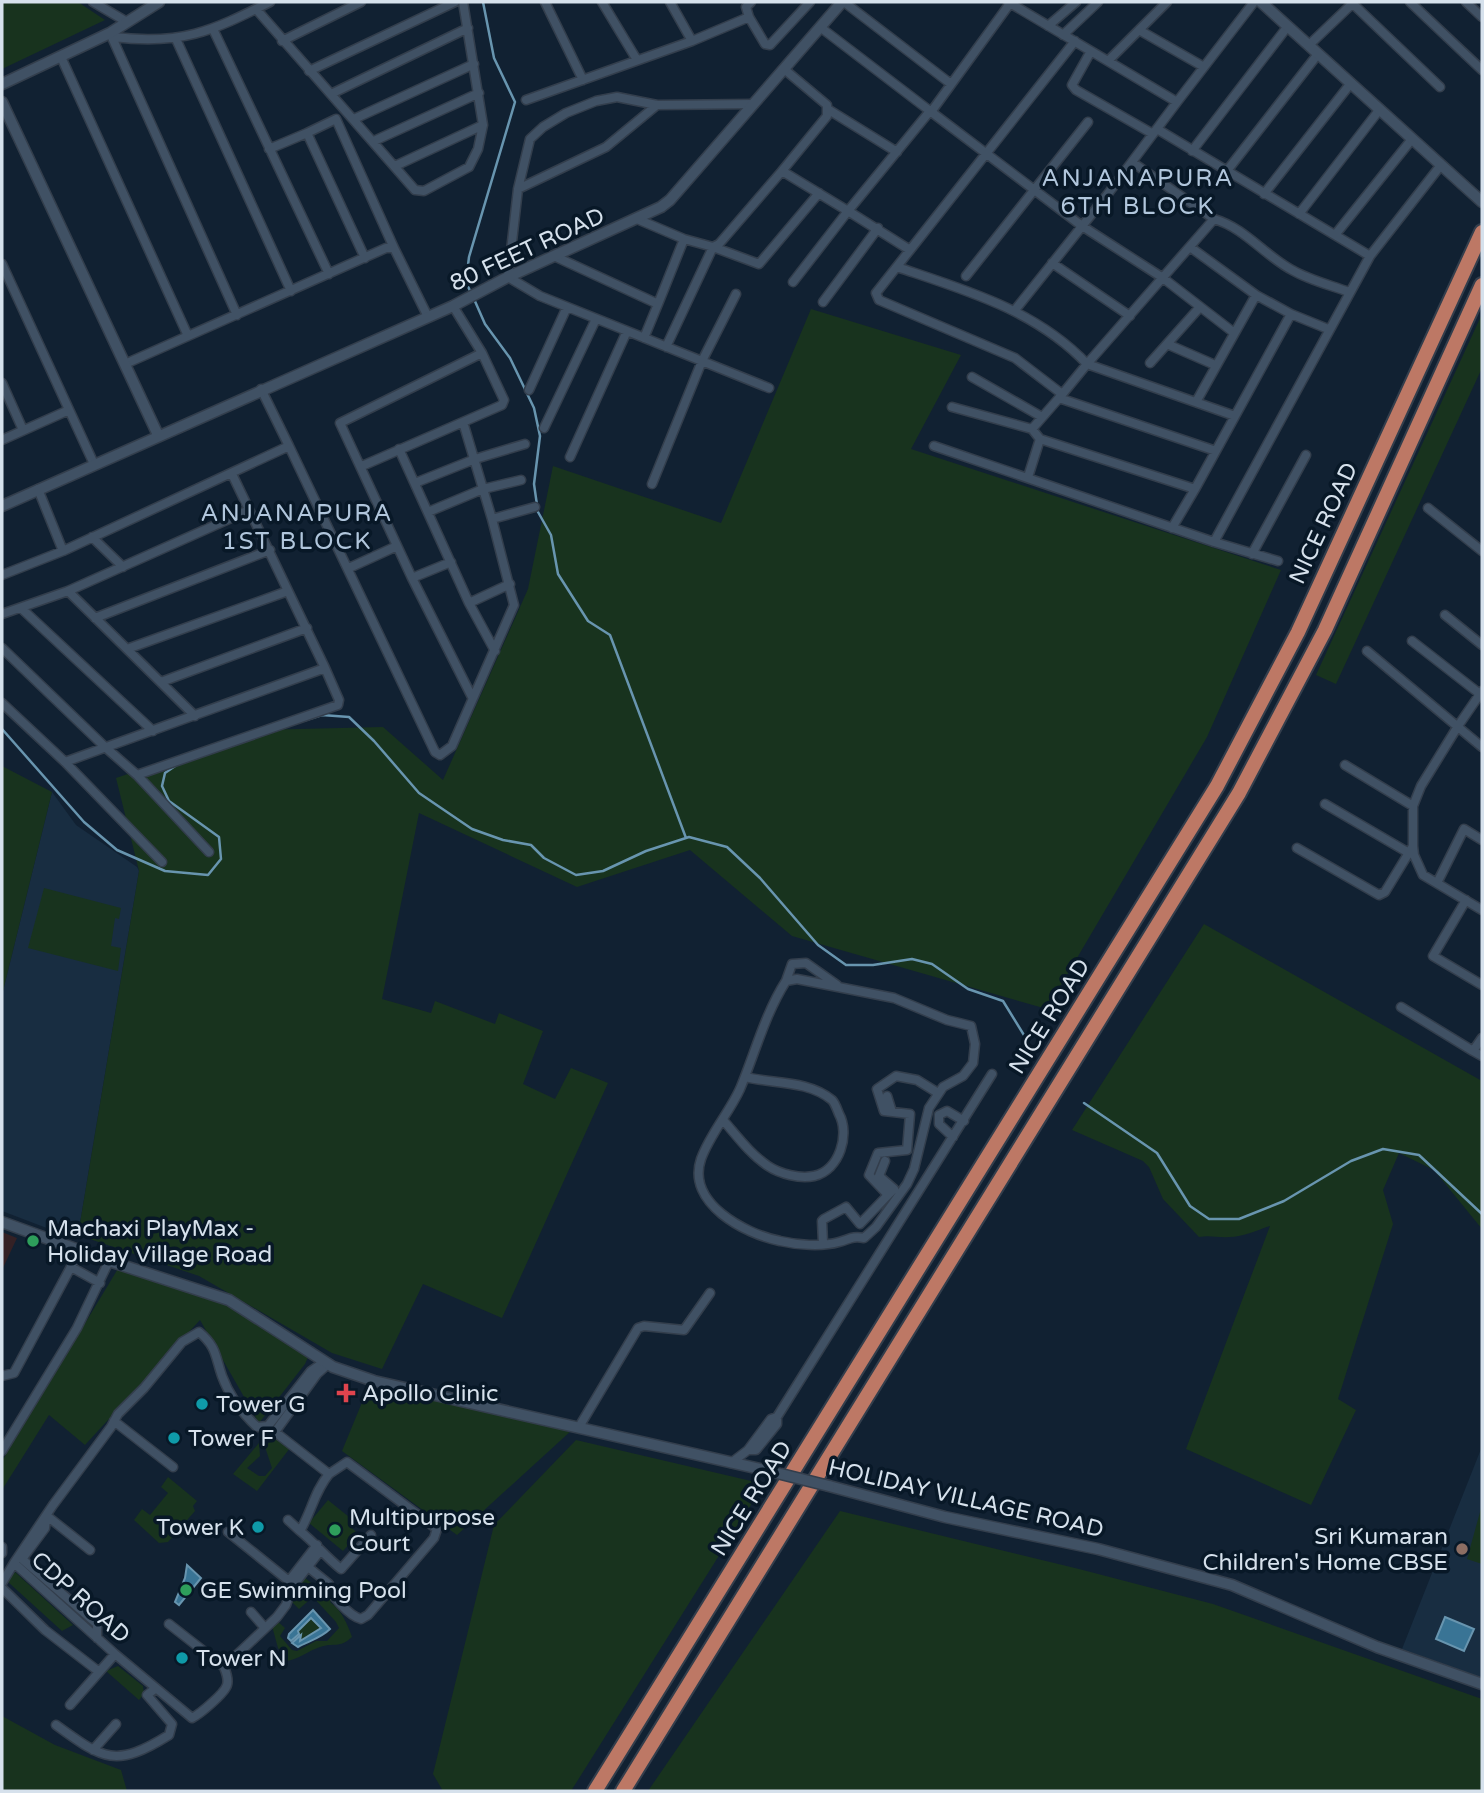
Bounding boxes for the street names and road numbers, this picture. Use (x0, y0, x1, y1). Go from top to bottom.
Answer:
street label: 80 FEET ROAD (446, 202, 609, 298)
street label: NICE ROAD (1284, 458, 1364, 589)
street label: NICE ROAD (1003, 954, 1096, 1079)
street label: NICE ROAD (705, 1436, 798, 1561)
street label: HOLIDAY VILLAGE ROAD (825, 1454, 1106, 1544)
street label: CDP ROAD (25, 1546, 136, 1650)

